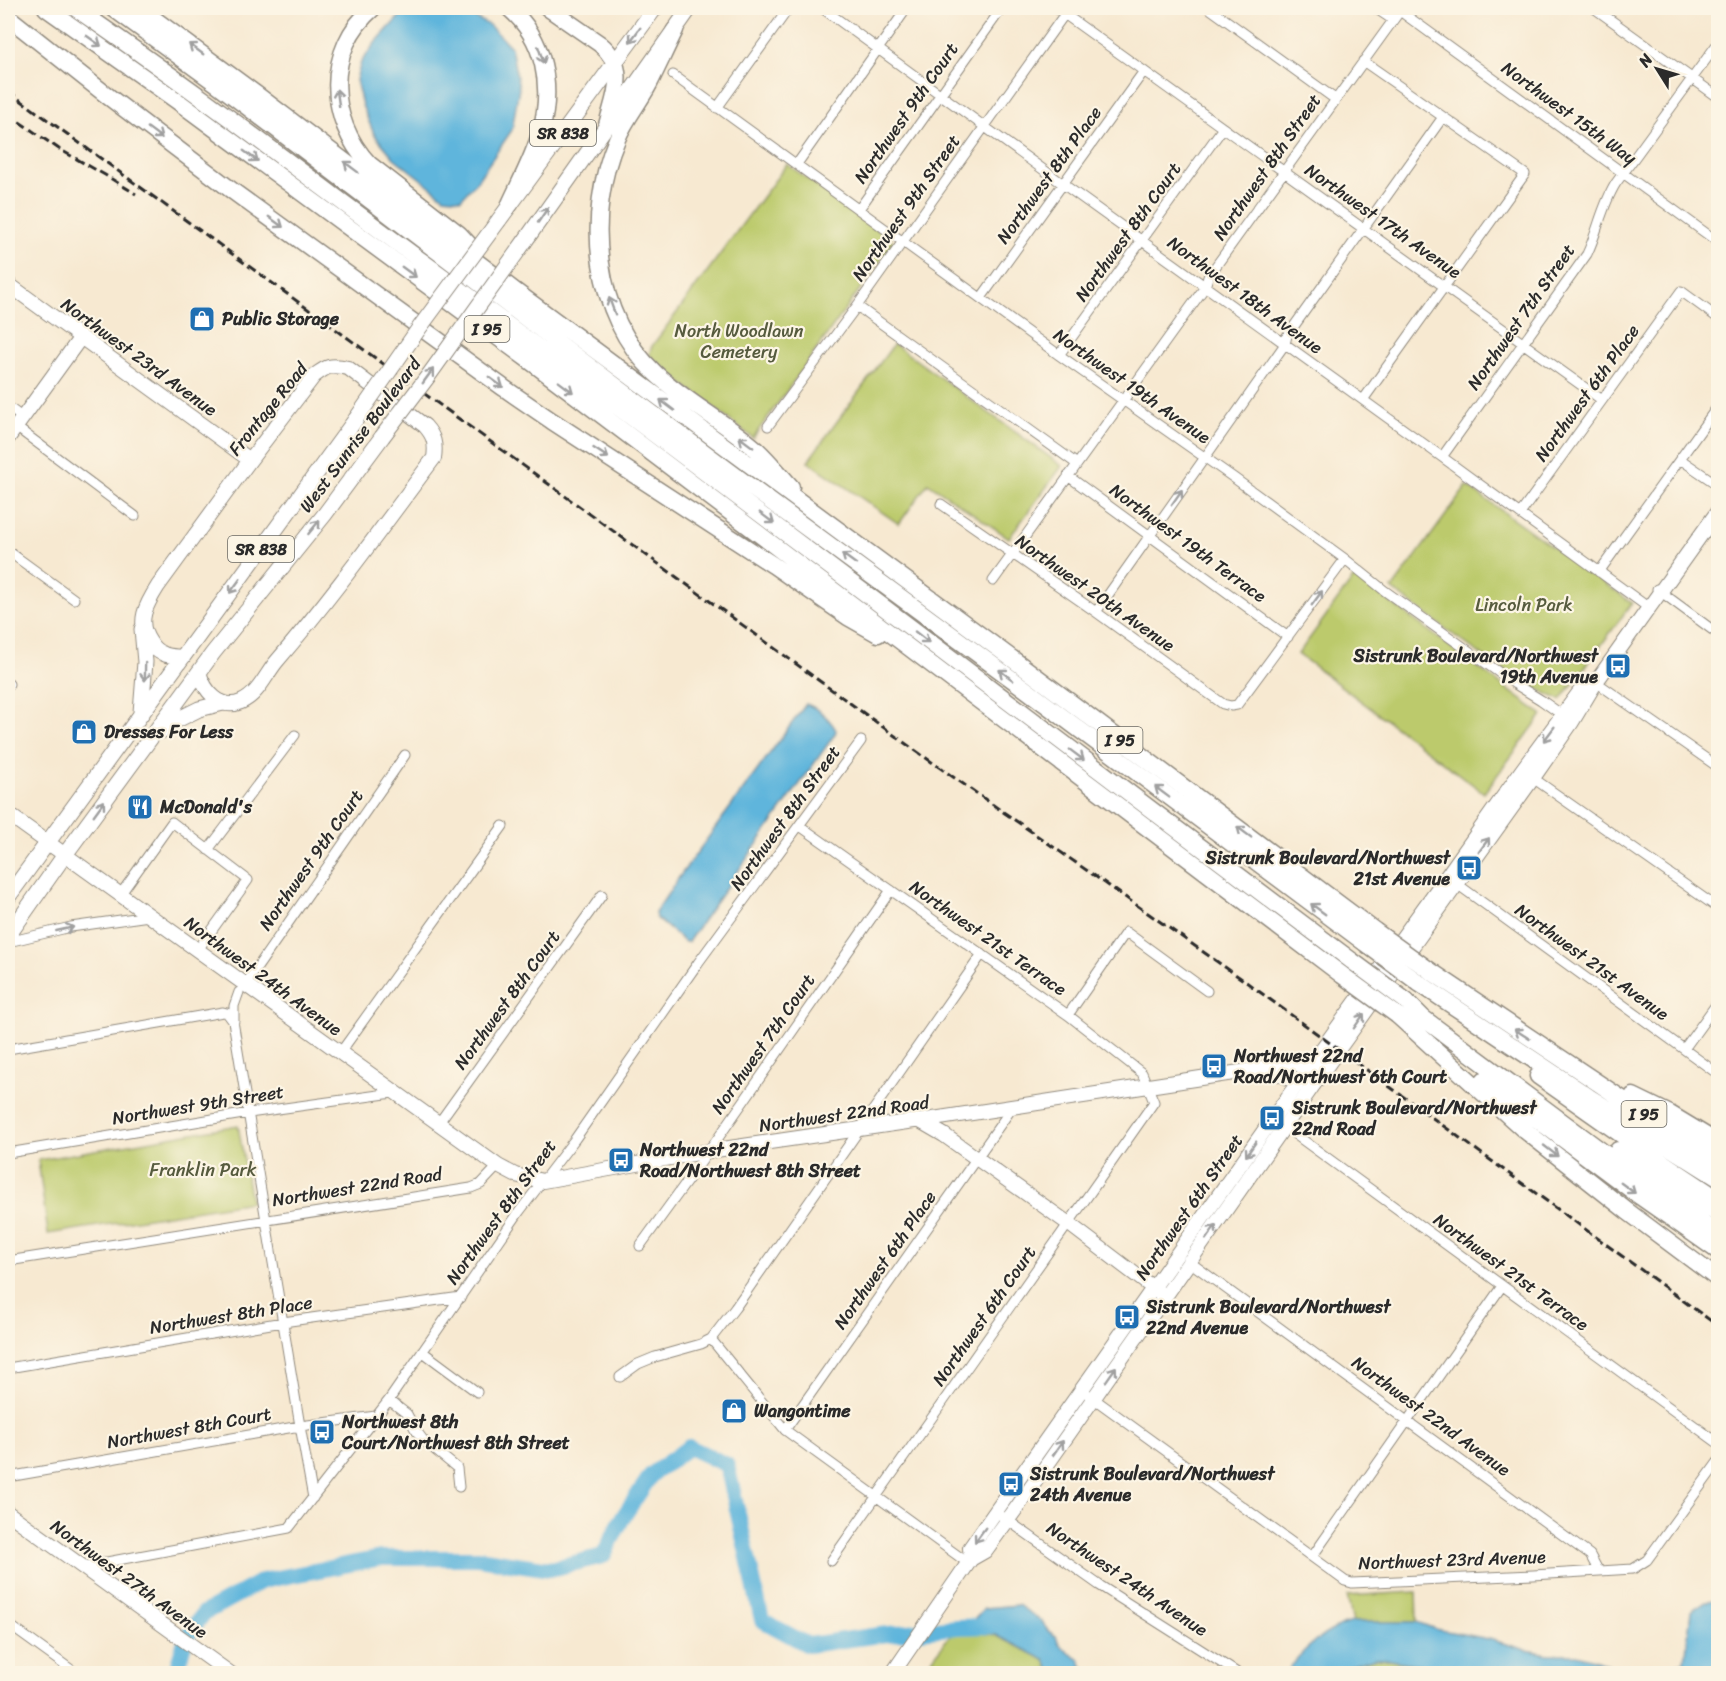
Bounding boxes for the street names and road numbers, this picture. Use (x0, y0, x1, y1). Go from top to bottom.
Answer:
street label: Northwest 9th Court (845, 36, 967, 190)
street label: Northwest 15th Way (1494, 53, 1644, 174)
street label: Northwest 8th Street (1204, 87, 1330, 247)
street label: Northwest 8th Place (988, 99, 1110, 251)
road number: SR 838 (530, 120, 596, 146)
street label: Northwest 9th Street (843, 128, 969, 288)
street label: Northwest 8th Court (1066, 155, 1190, 309)
street label: Northwest 17th Avenue (1298, 155, 1468, 288)
street label: Northwest 18th Avenue (1160, 227, 1330, 363)
street label: Northwest 7th Street (1458, 237, 1584, 397)
street label: Northwest 23rd Avenue (54, 289, 224, 425)
road number: I 95 (464, 316, 510, 342)
street label: Northwest 6th Place (1526, 317, 1648, 469)
street label: Northwest 19th Avenue (1046, 319, 1218, 453)
street label: West Sunrise Boulevard (291, 349, 430, 520)
street label: Frontage Road (220, 354, 317, 463)
street label: Northwest 19th Terrace (1103, 475, 1274, 611)
street label: Northwest 20th Avenue (1008, 526, 1182, 661)
road number: SR 838 (228, 536, 294, 562)
road number: I 95 (1098, 727, 1142, 753)
street label: Northwest 8th Street (721, 738, 849, 898)
street label: Northwest 9th Court (250, 783, 372, 937)
street label: Northwest 21st Terrace (903, 871, 1074, 1005)
street label: Northwest 21st Avenue (1508, 895, 1676, 1029)
street label: Northwest 24th Avenue (177, 907, 349, 1045)
street label: Northwest 8th Court (445, 923, 569, 1077)
street label: Northwest 7th Court (702, 967, 824, 1121)
street label: Northwest 9th Street (110, 1076, 286, 1134)
street label: Northwest 22nd Road (757, 1086, 933, 1142)
road number: I 95 (1622, 1101, 1666, 1127)
street label: Northwest 6th Street (1126, 1127, 1252, 1287)
street label: Northwest 8th Street (437, 1132, 565, 1292)
street label: Northwest 22nd Road (270, 1158, 446, 1216)
street label: Northwest 6th Place (825, 1184, 945, 1336)
street label: Northwest 21st Terrace (1426, 1204, 1596, 1340)
street label: Northwest 6th Court (923, 1239, 1045, 1393)
street label: Northwest 8th Place (147, 1286, 315, 1344)
street label: Northwest 22nd Avenue (1345, 1347, 1518, 1485)
street label: Northwest 8th Court (104, 1398, 274, 1458)
street label: Northwest 27th Avenue (43, 1511, 215, 1647)
street label: Northwest 24th Avenue (1040, 1513, 1215, 1645)
street label: Northwest 23rd Avenue (1358, 1541, 1547, 1579)

